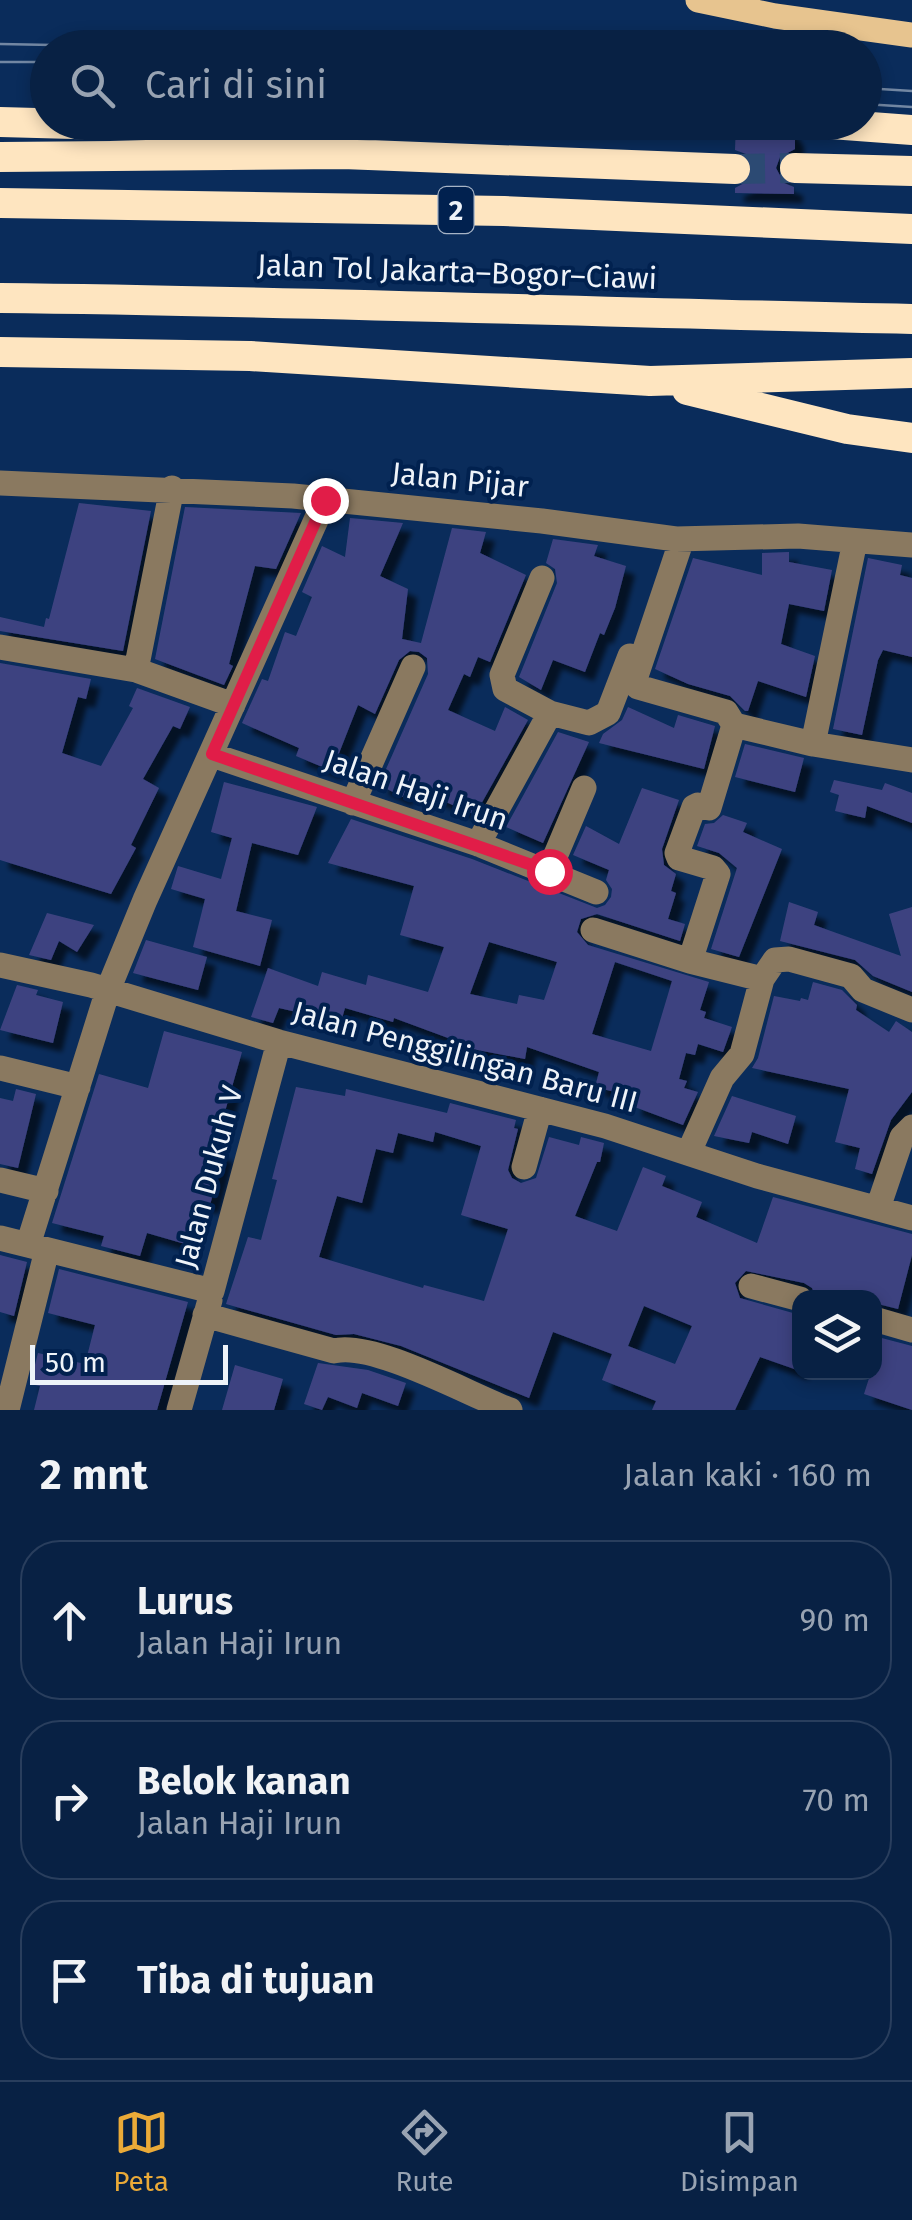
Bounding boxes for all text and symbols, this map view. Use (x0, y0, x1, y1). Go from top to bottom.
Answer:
search box (30, 30, 882, 140)
icon: search (65, 58, 120, 113)
text: Cari di sini (145, 62, 327, 108)
road number: 2 (438, 187, 474, 233)
street label: Jalan Tol Jakarta–Bogor–Ciawi (256, 247, 658, 297)
street label: Jalan Pijar (390, 455, 531, 505)
route end (303, 478, 349, 524)
street label: Jalan Haji Irun (319, 742, 513, 838)
route start (527, 849, 573, 895)
street label: Jalan Penggilingan Baru III (289, 994, 641, 1120)
street label: Jalan Dukuh V (167, 1082, 251, 1272)
map controls (792, 1290, 882, 1380)
button: layers (792, 1290, 882, 1380)
scale bar (30, 1340, 228, 1384)
text: 50 m (45, 1346, 106, 1379)
text: 2 mnt (40, 1450, 148, 1500)
text: Jalan kaki · 160 m (623, 1456, 872, 1494)
text: Lurus (137, 1578, 233, 1624)
icon: ahead (42, 1593, 97, 1648)
text: 90 m (799, 1601, 870, 1639)
text: Jalan Haji Irun (137, 1624, 342, 1662)
text: Belok kanan (137, 1758, 351, 1804)
icon: right (42, 1773, 97, 1828)
text: 70 m (802, 1781, 870, 1819)
text: Jalan Haji Irun (137, 1804, 342, 1842)
icon: arrive (42, 1953, 97, 2008)
text: Tiba di tujuan (137, 1957, 374, 2003)
tab: Peta (113, 2105, 169, 2198)
tab: Rute (395, 2105, 454, 2198)
tab: Disimpan (680, 2105, 799, 2198)

